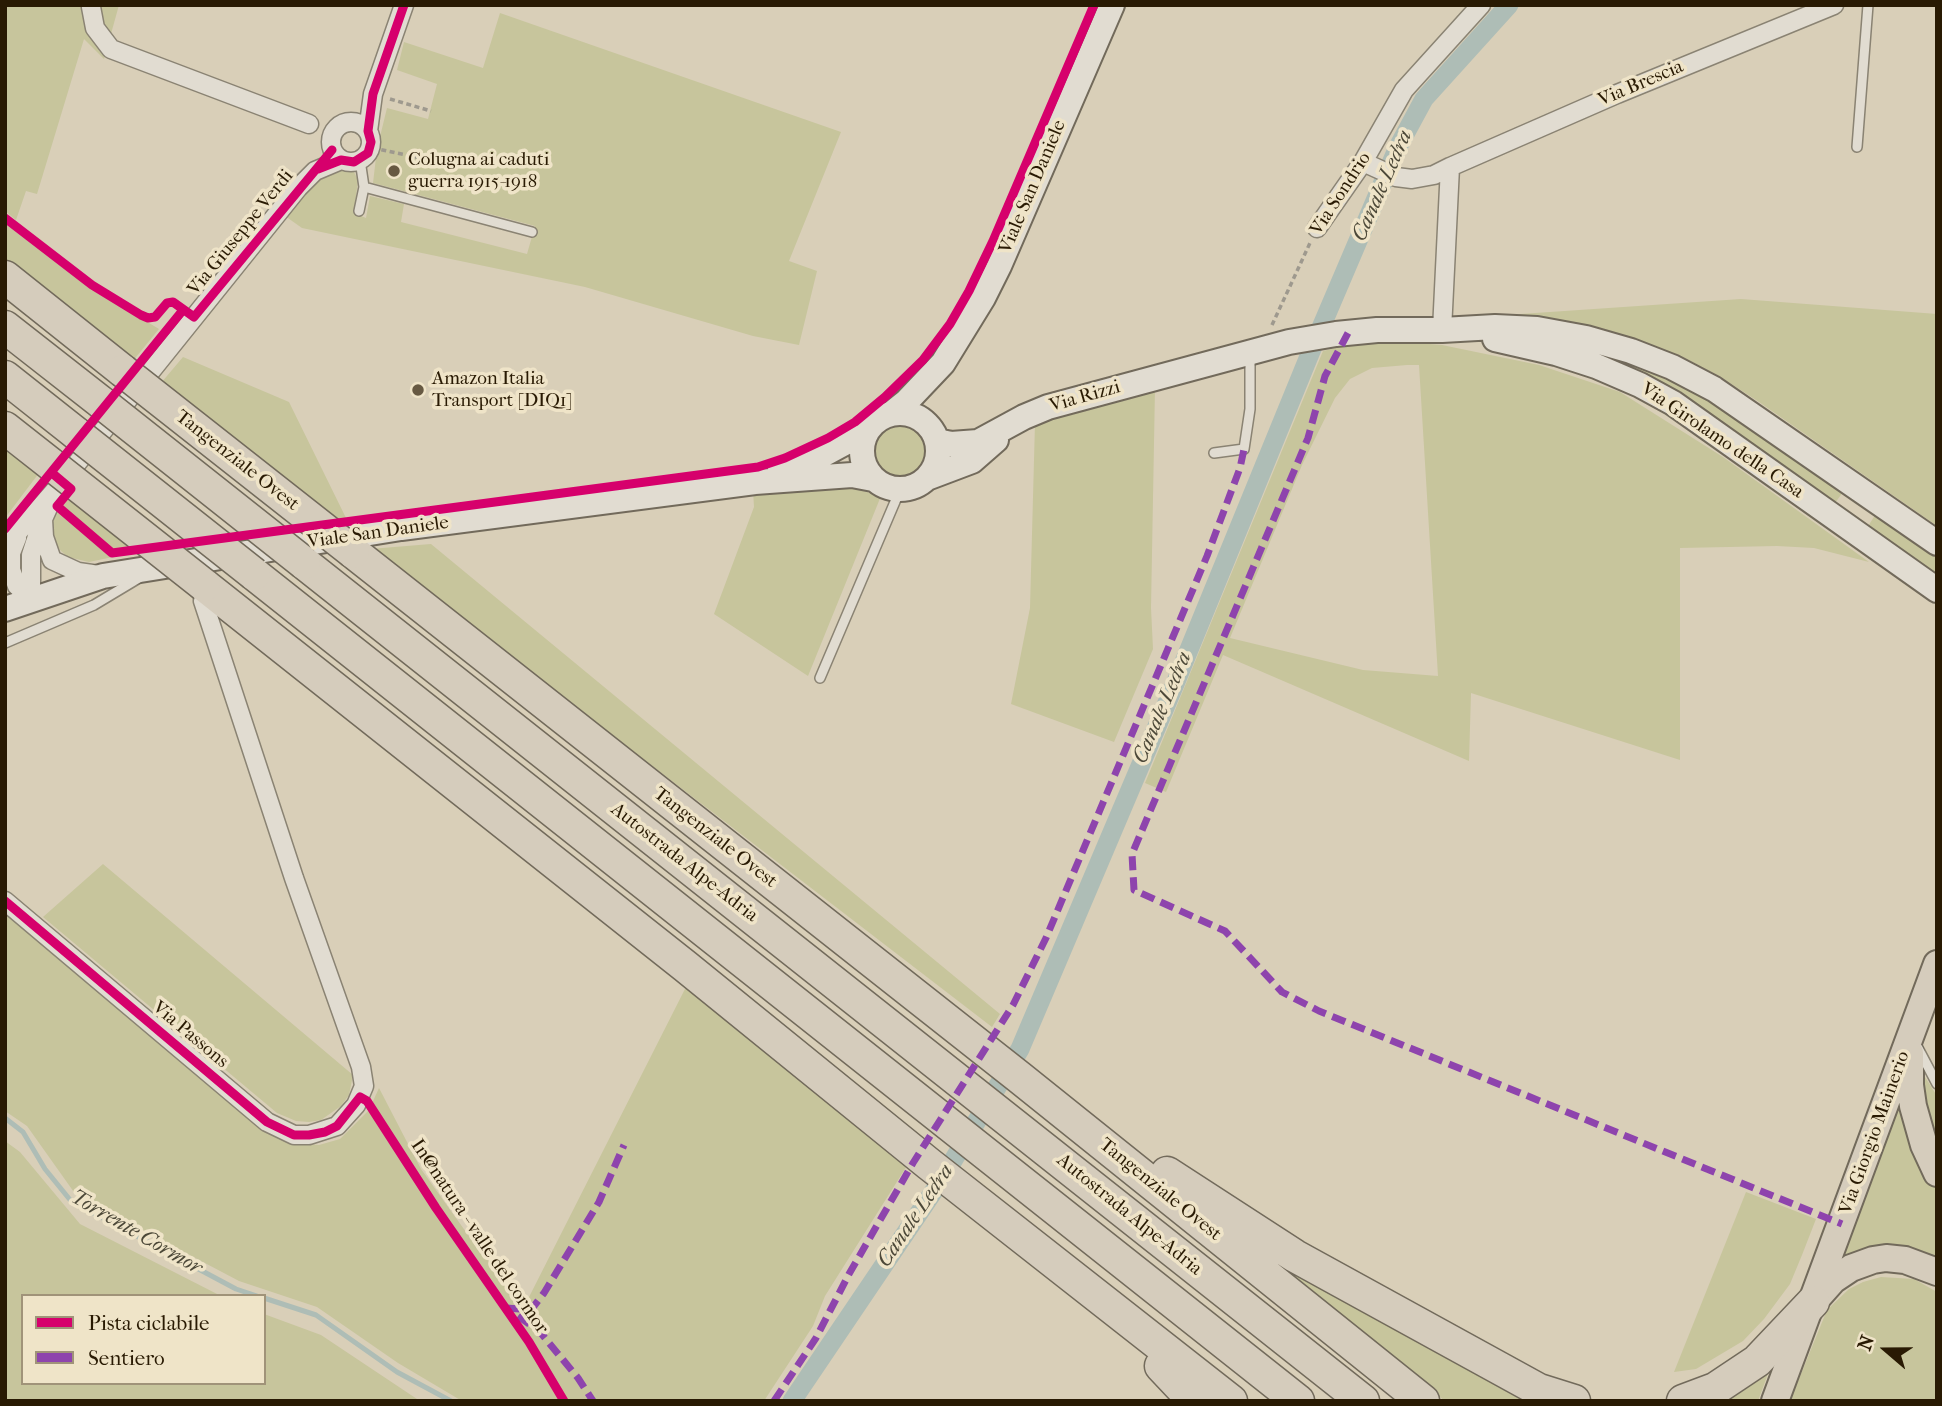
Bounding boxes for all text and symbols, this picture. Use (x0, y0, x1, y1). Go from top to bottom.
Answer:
street label: Via Brescia (1595, 56, 1687, 112)
street label: Viale San Daniele (995, 117, 1071, 257)
water label: Canale Ledra (1347, 127, 1419, 245)
street label: Via Sondrio (1306, 148, 1376, 240)
place label: Colugna ai caduti guerra 1915-1918 (408, 149, 549, 193)
marker: Colugna ai caduti guerra 1915-1918 (386, 163, 402, 179)
street label: Via Giuseppe Verdi (183, 165, 299, 301)
place label: Amazon Italia Transport [DIQ1] (432, 368, 573, 412)
street label: Via Rizzi (1047, 376, 1123, 418)
street label: Via Girolamo della Casa (1636, 378, 1808, 504)
marker: Amazon Italia Transport [DIQ1] (410, 382, 426, 398)
street label: Tangenziale Ovest (171, 406, 303, 516)
street label: Viale San Daniele (306, 512, 450, 554)
water label: Canale Ledra (1128, 649, 1198, 767)
street label: Tangenziale Ovest (649, 783, 781, 893)
street label: Autostrada Alpe-Adria (606, 798, 762, 928)
street label: Via Passons (147, 997, 233, 1073)
street label: Via Giorgio Mainerio (1835, 1048, 1915, 1218)
street label: Tangenziale Ovest (1094, 1134, 1226, 1246)
street label: In@natura - valle del cormor (405, 1135, 553, 1339)
street label: Autostrada Alpe-Adria (1052, 1149, 1206, 1281)
water label: Canale Ledra (872, 1160, 960, 1272)
water label: Torrente Cormor (66, 1185, 206, 1281)
legend (21, 1294, 266, 1385)
text: Pista ciclabile (88, 1311, 209, 1335)
north arrow (1851, 1315, 1921, 1385)
text: N (1853, 1332, 1879, 1353)
text: Sentiero (88, 1346, 165, 1370)

